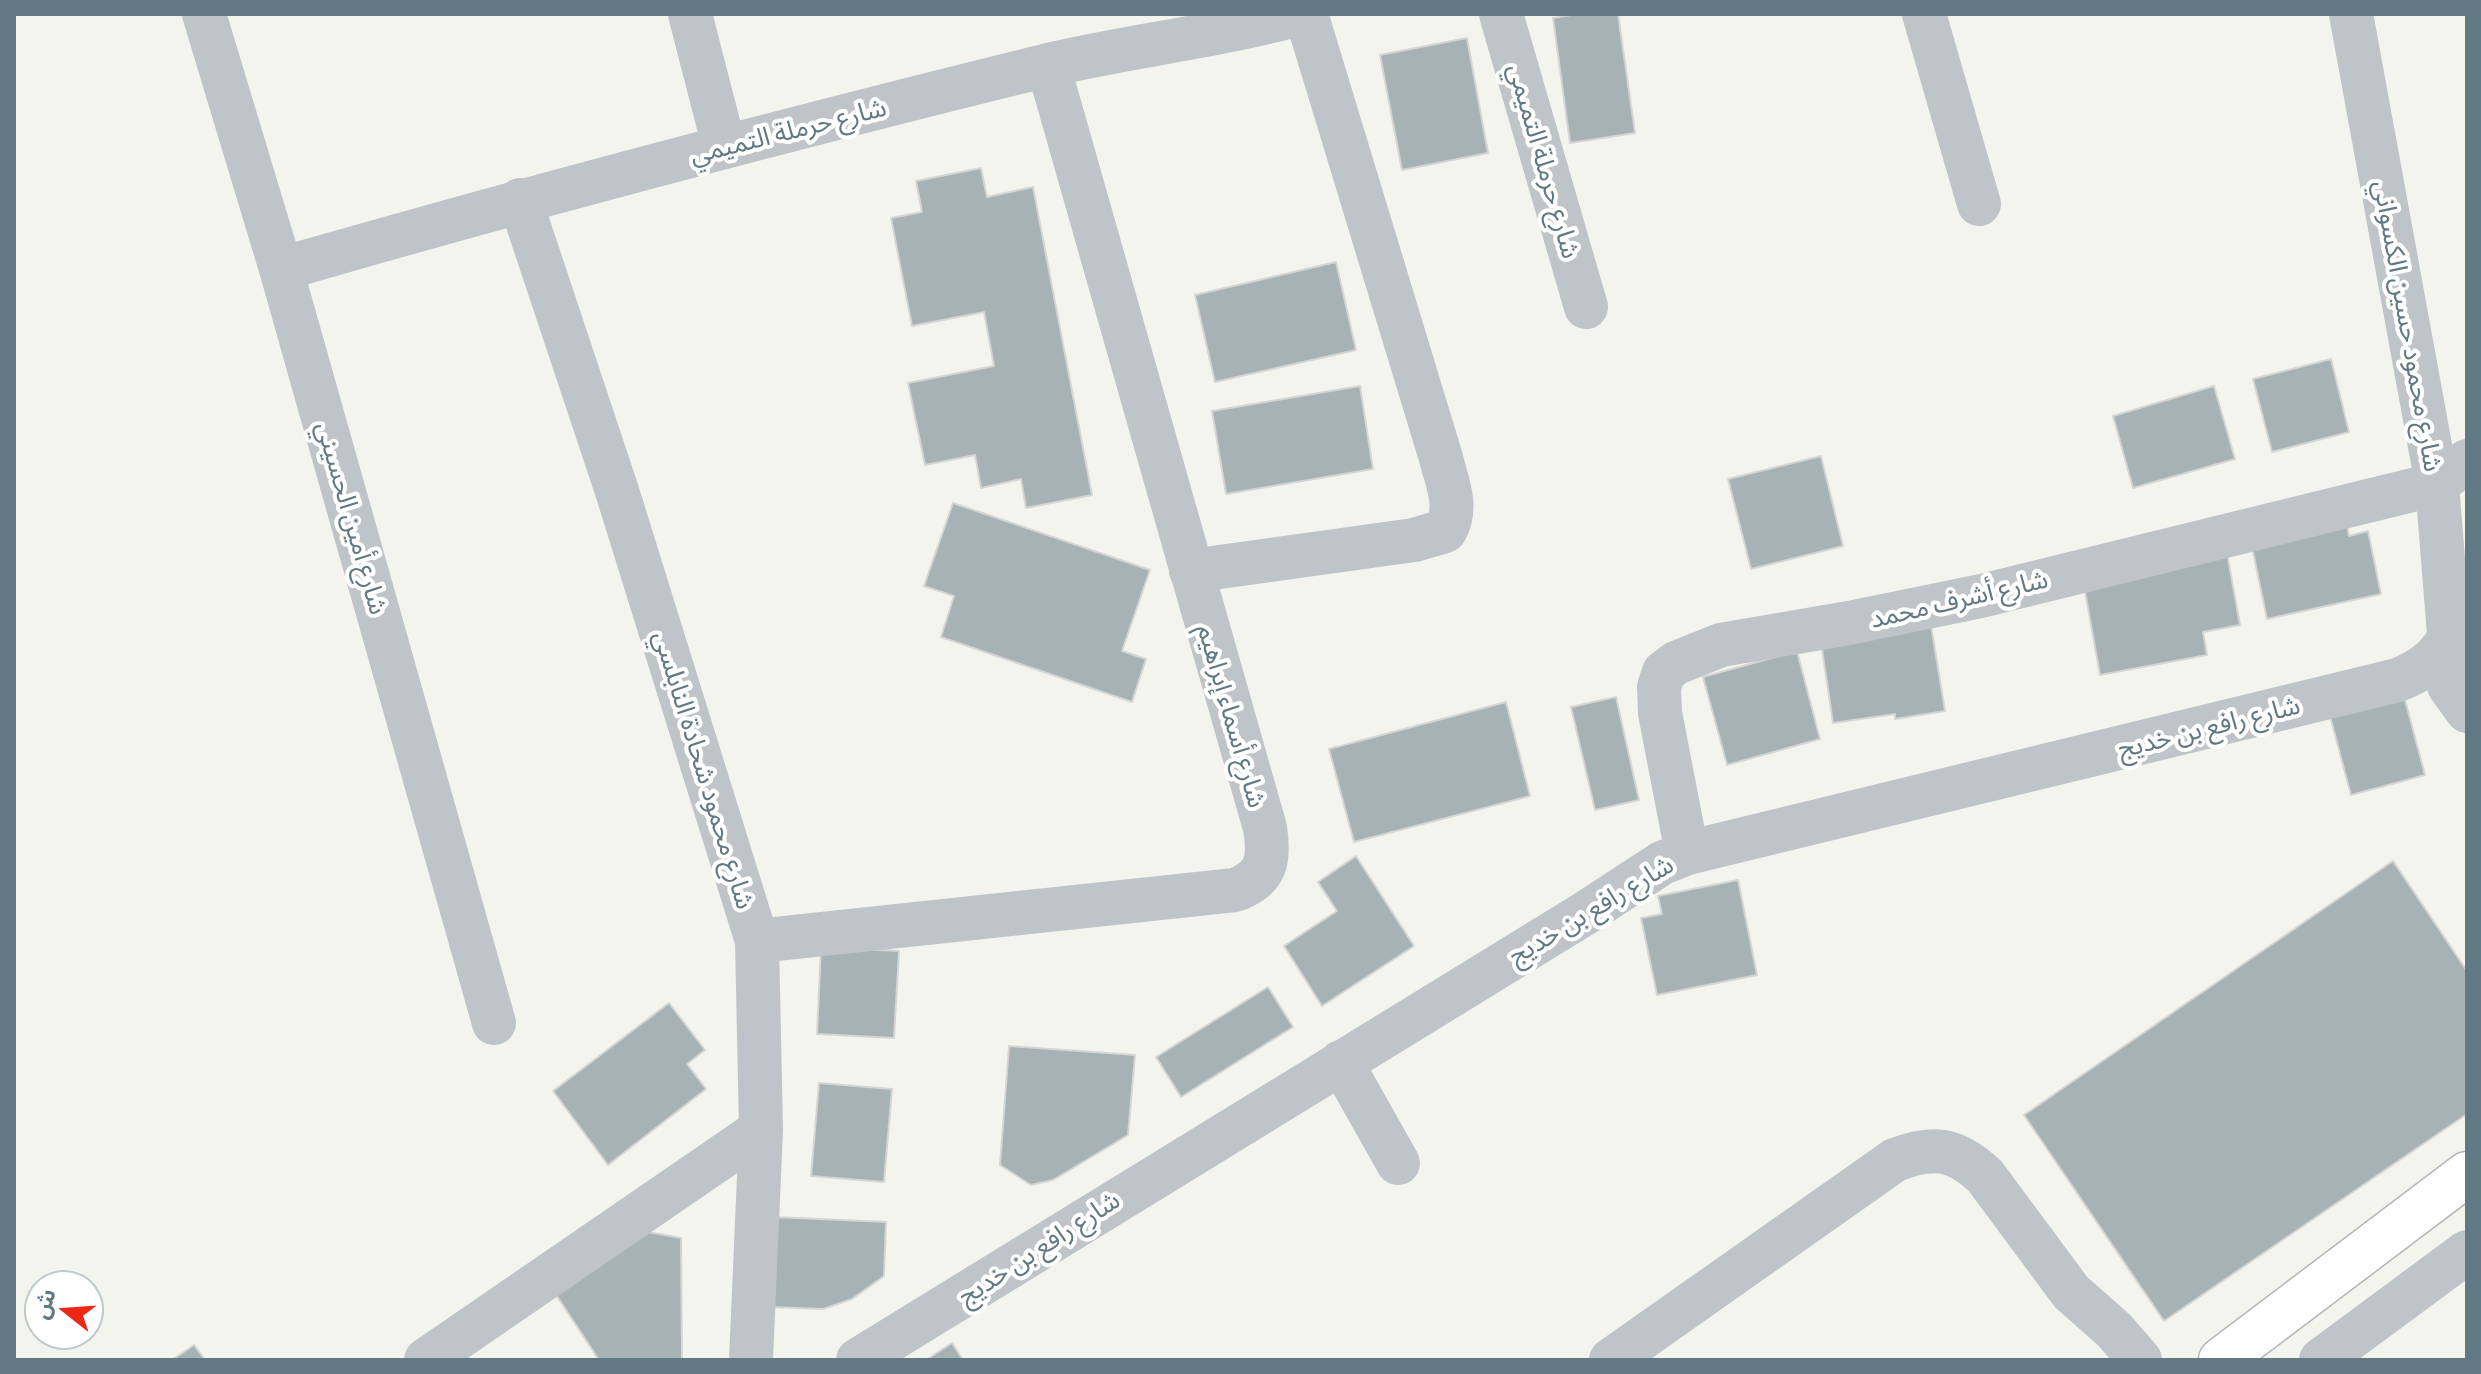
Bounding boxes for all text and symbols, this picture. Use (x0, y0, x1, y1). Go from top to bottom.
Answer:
street label: شارع حرملة التميمي (1501, 60, 1587, 262)
street label: شارع حرملة التميمي (687, 92, 889, 170)
street label: شارع محمود حسين الكسواني (2367, 178, 2449, 474)
street label: شارع أمين الحسيني (310, 418, 394, 618)
street label: شارع أشرف محمد (1867, 563, 2051, 635)
street label: شارع أسماء إبراهيم (1191, 621, 1273, 811)
street label: شارع محمود شحادة النابلسي (647, 627, 761, 913)
street label: شارع رافع بن خديج (2115, 689, 2303, 765)
street label: شارع رافع بن خديج (1503, 849, 1679, 971)
street label: شارع رافع بن خديج (952, 1184, 1126, 1312)
north arrow (24, 1270, 104, 1350)
text: ش (26, 1285, 60, 1322)

